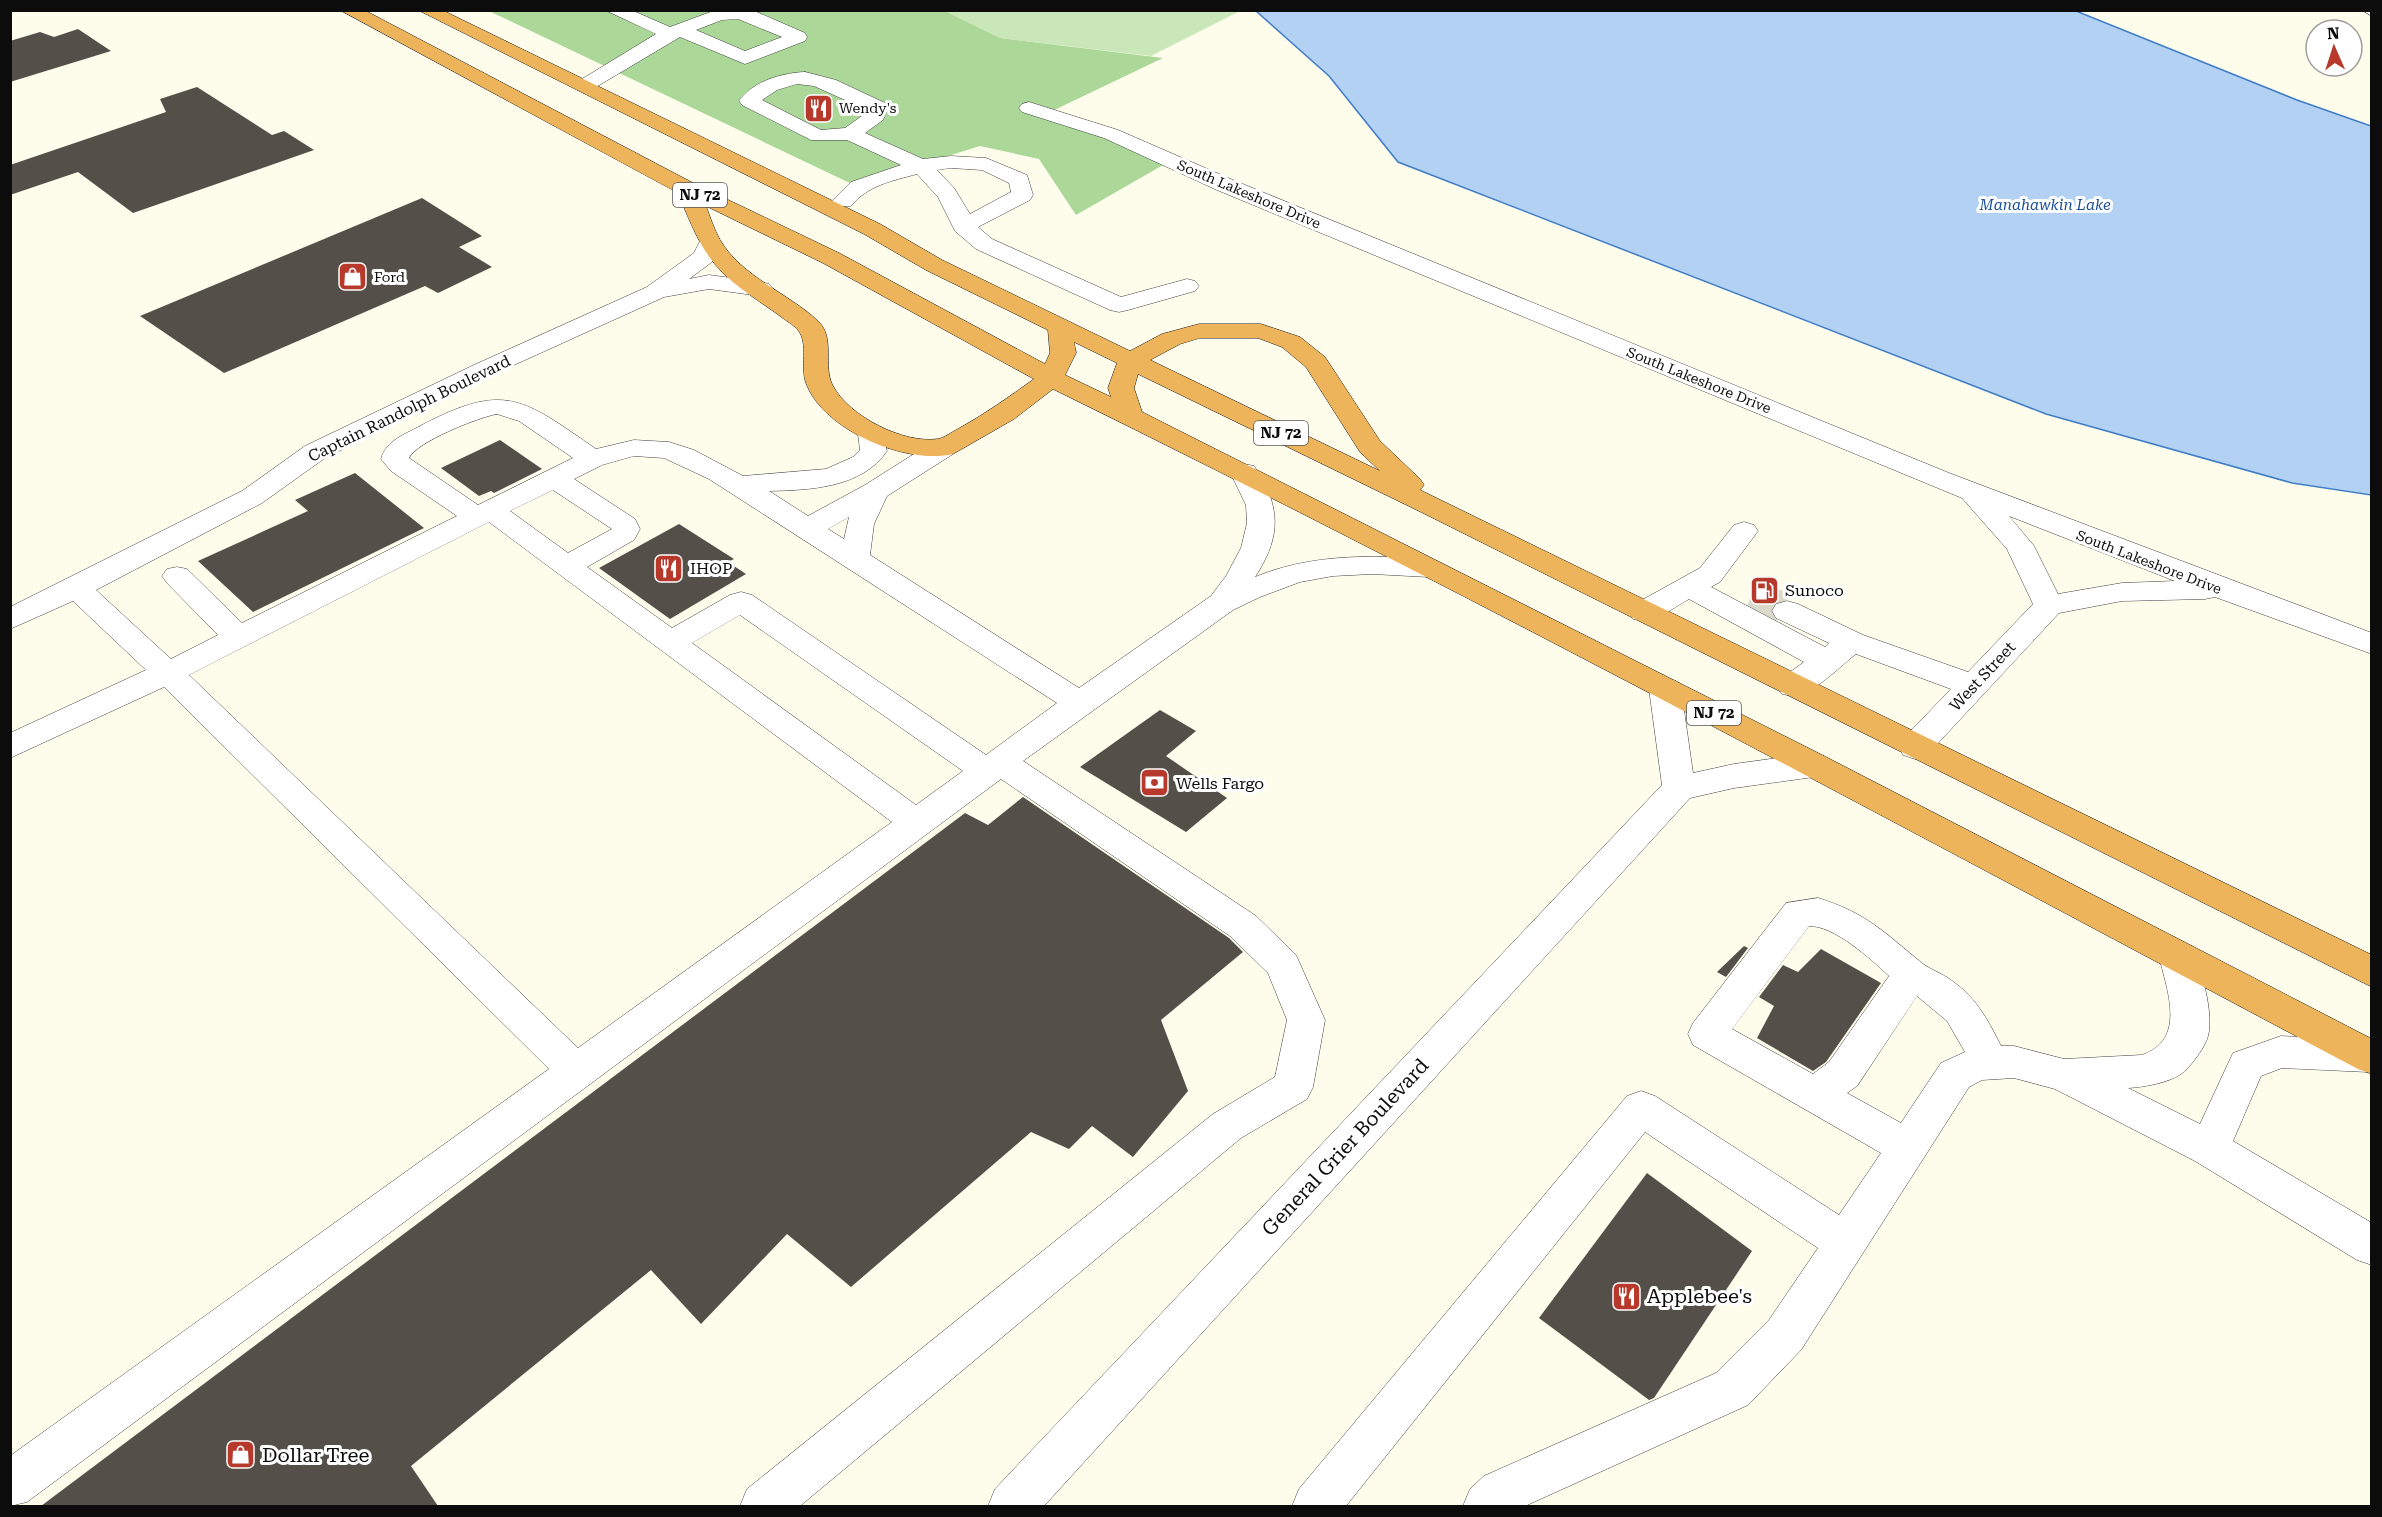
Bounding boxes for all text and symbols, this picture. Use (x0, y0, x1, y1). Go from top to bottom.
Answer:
north arrow (2304, 18, 2364, 78)
text: N (2327, 24, 2340, 43)
restaurant icon: Wendy's (802, 92, 834, 124)
place label: Wendy's (839, 100, 897, 116)
street label: South Lakeshore Drive (1175, 156, 1323, 232)
road number: NJ 72 (673, 183, 727, 207)
water label: Manahawkin Lake (1979, 196, 2111, 214)
shop icon: Ford (337, 261, 369, 293)
place label: Ford (374, 269, 405, 285)
street label: South Lakeshore Drive (1624, 344, 1774, 416)
street label: Captain Randolph Boulevard (305, 351, 514, 466)
road number: NJ 72 (1254, 421, 1308, 445)
street label: South Lakeshore Drive (2074, 527, 2224, 597)
restaurant icon: IHOP (653, 552, 685, 584)
place label: IHOP (690, 559, 732, 578)
fuel station icon: Sunoco (1748, 574, 1780, 606)
place label: Sunoco (1785, 581, 1844, 600)
street label: West Street (1945, 638, 2019, 715)
road number: NJ 72 (1687, 701, 1741, 725)
bank icon: Wells Fargo (1139, 767, 1171, 799)
place label: Wells Fargo (1176, 774, 1264, 793)
street label: General Grier Boulevard (1257, 1053, 1434, 1241)
restaurant icon: Applebee's (1610, 1280, 1642, 1312)
place label: Applebee's (1647, 1284, 1752, 1308)
shop icon: Dollar Tree (225, 1439, 257, 1471)
place label: Dollar Tree (262, 1443, 370, 1467)

